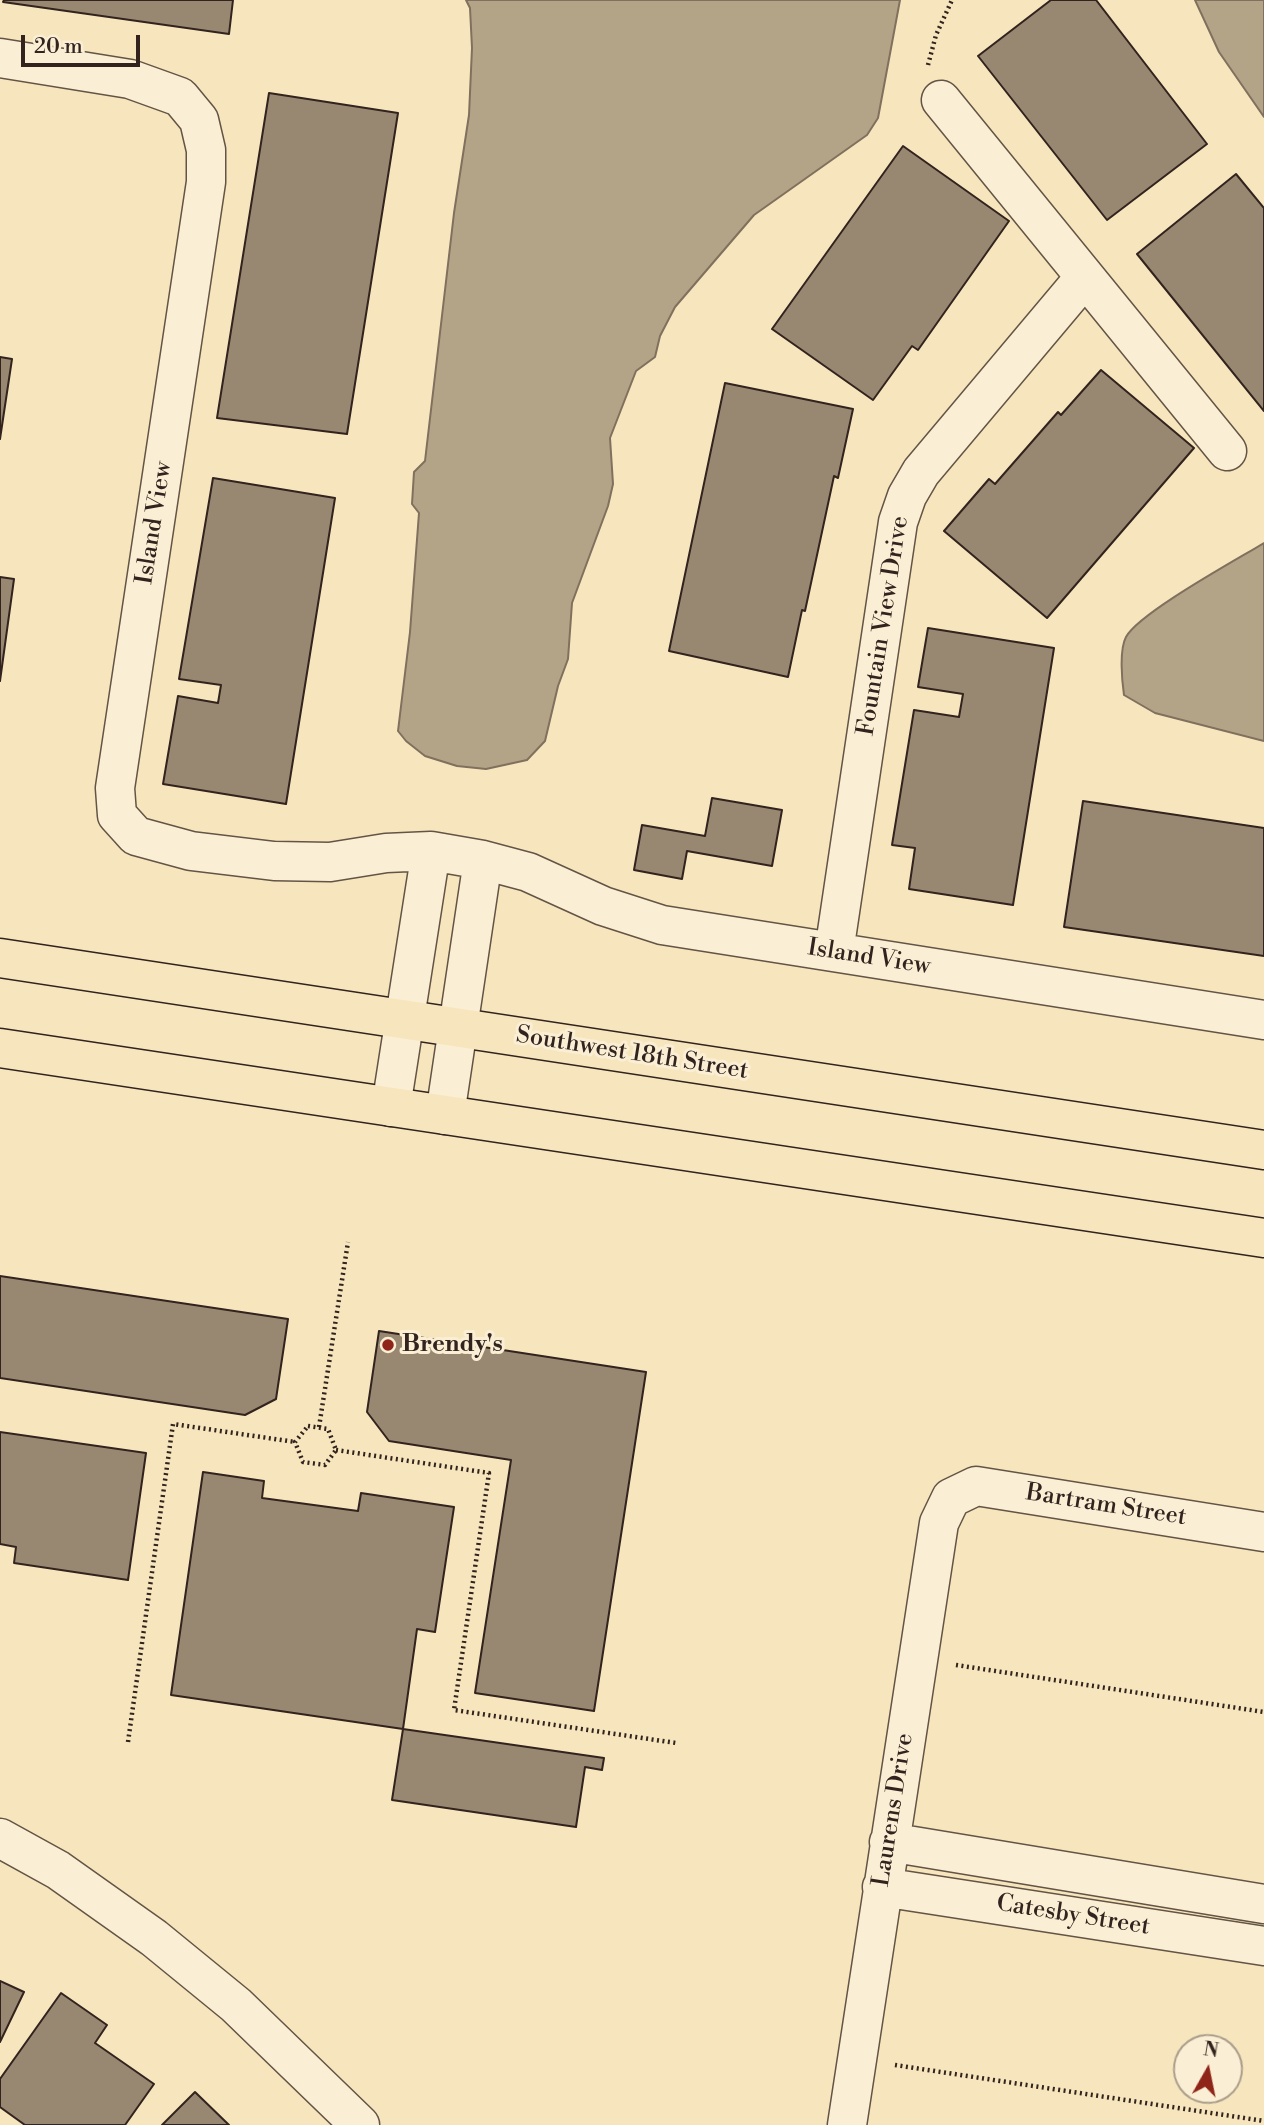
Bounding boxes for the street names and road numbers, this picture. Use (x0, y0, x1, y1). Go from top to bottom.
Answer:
street label: Island View (131, 459, 179, 587)
street label: Fountain View Drive (852, 514, 916, 738)
street label: Island View (805, 934, 933, 982)
street label: Southwest 18th Street (514, 1021, 750, 1087)
street label: Bartram Street (1024, 1479, 1188, 1533)
street label: Laurens Drive (868, 1731, 920, 1889)
street label: Catesby Street (994, 1890, 1152, 1942)

